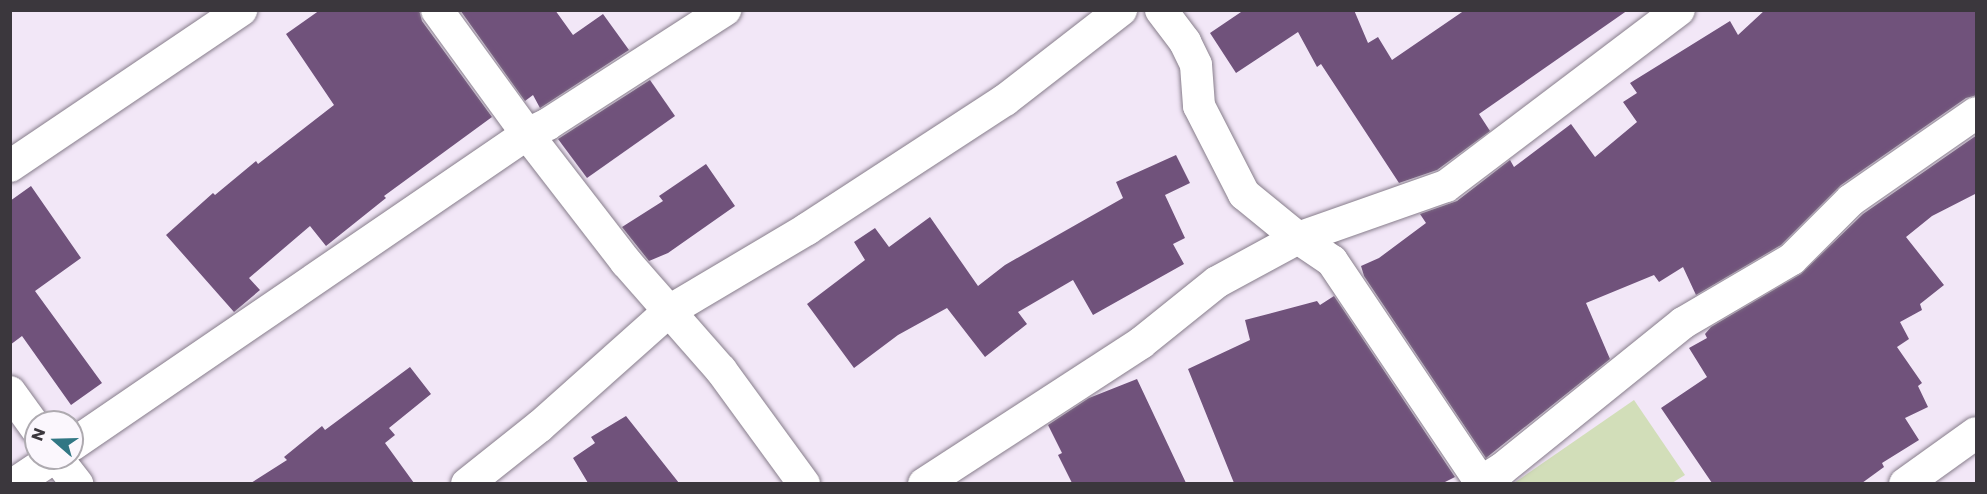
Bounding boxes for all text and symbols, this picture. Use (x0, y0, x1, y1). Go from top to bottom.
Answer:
north arrow (24, 410, 84, 470)
text: N (26, 425, 51, 444)

